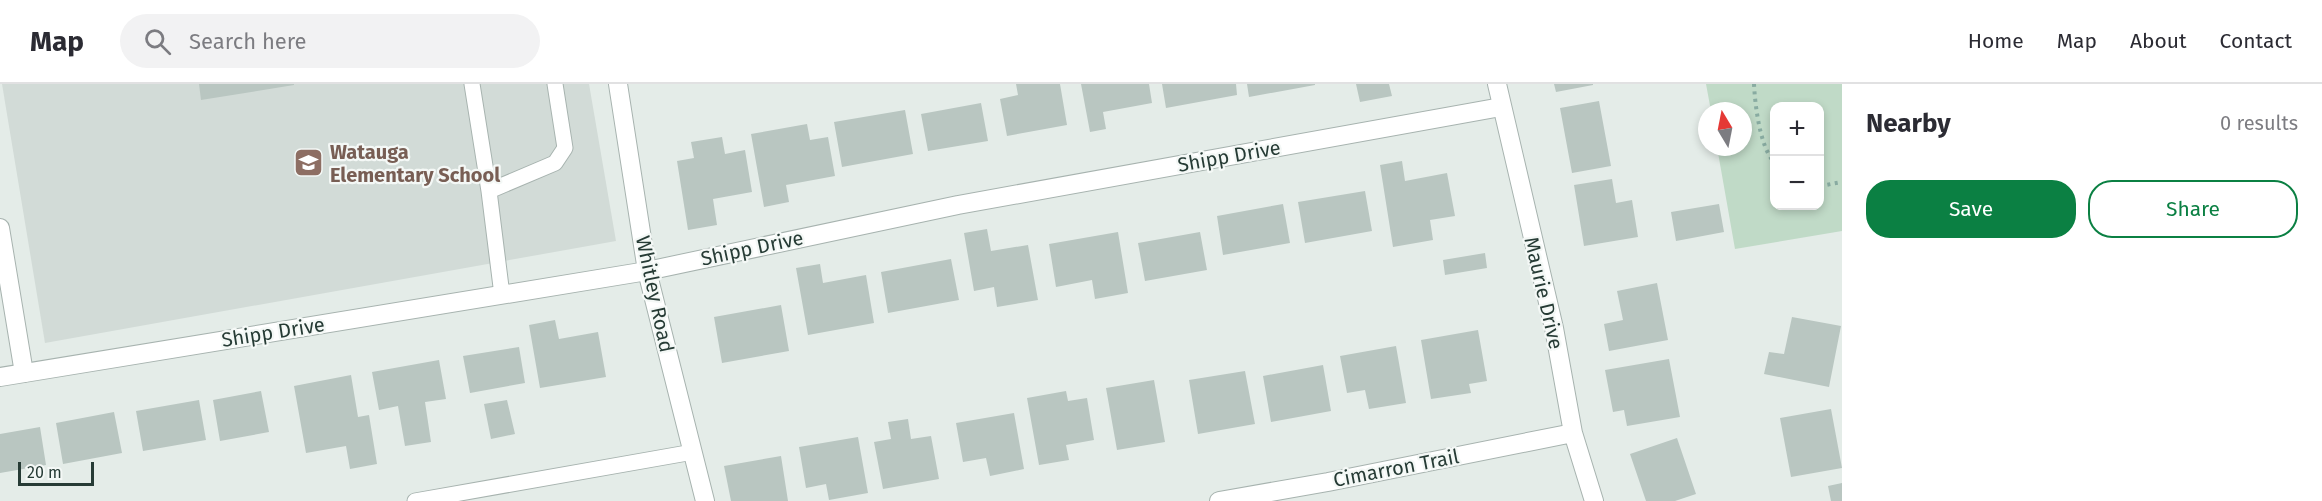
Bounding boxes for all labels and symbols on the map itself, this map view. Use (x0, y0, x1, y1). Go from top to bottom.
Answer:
north arrow (1698, 102, 1752, 156)
street label: Shipp Drive (1176, 135, 1282, 177)
place label: Watauga Elementary School (330, 140, 500, 187)
school or university icon: Watauga Elementary School (293, 147, 325, 179)
street label: Shipp Drive (699, 225, 805, 271)
street label: Whitley Road (631, 233, 679, 355)
street label: Maurie Drive (1519, 234, 1569, 352)
street label: Shipp Drive (220, 312, 326, 352)
street label: Cimarron Trail (1331, 444, 1461, 492)
scale bar (18, 459, 94, 486)

